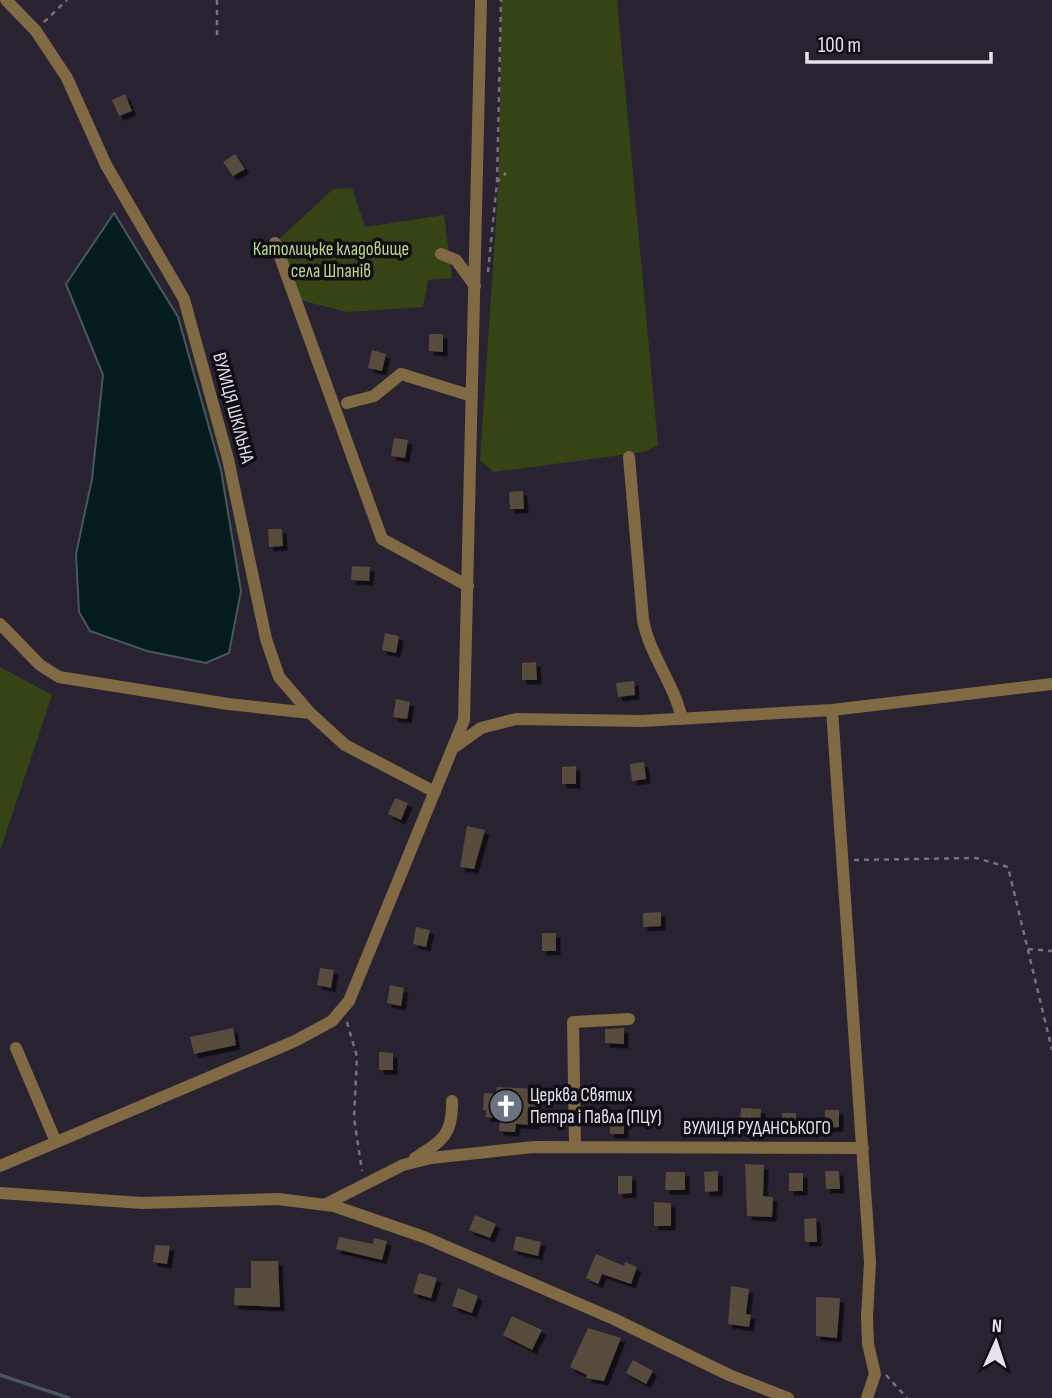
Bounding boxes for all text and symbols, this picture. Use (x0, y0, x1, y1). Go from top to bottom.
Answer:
scale bar (807, 21, 991, 65)
text: 100 m (818, 33, 861, 58)
park label: Католицьке кладовище села Шпанів (253, 238, 409, 283)
street label: ВУЛИЦЯ ШКІЛЬНА (207, 350, 259, 467)
place label: Церква Святих Петра і Павла (ПЦУ) (530, 1084, 662, 1129)
church icon: Церква Святих Петра і Павла (ПЦУ) (487, 1087, 525, 1125)
street label: ВУЛИЦЯ РУДАНСЬКОГО (683, 1117, 831, 1140)
north arrow (961, 1307, 1031, 1377)
text: N (991, 1315, 1002, 1338)

